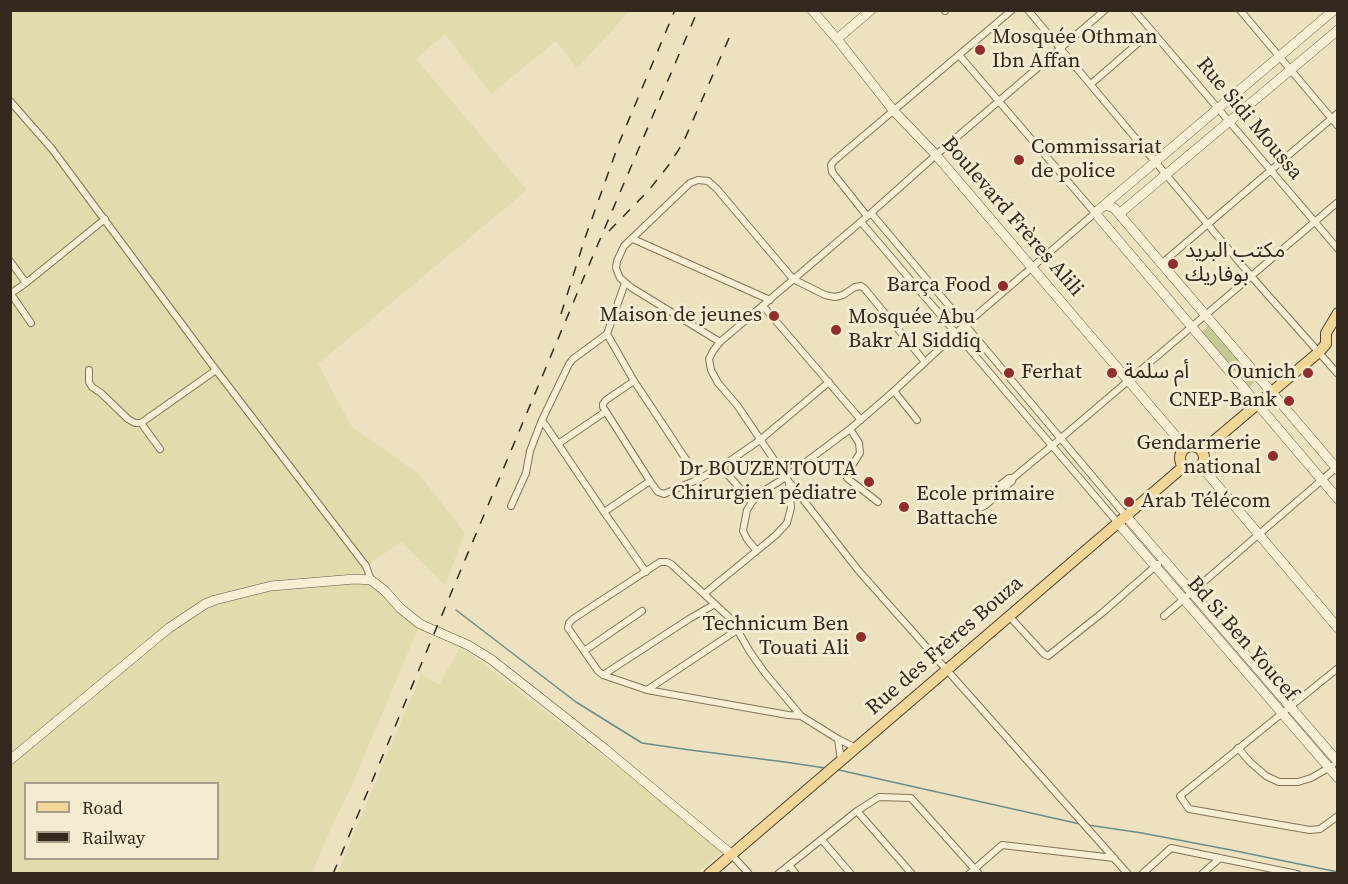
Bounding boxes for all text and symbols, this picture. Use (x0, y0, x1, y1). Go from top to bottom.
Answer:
place label: Mosquée Othman Ibn Affan (992, 25, 1158, 75)
marker: Mosquée Othman Ibn Affan (973, 43, 987, 57)
street label: Rue Sidi Moussa (1190, 53, 1308, 185)
street label: Boulevard Frères Alili (936, 132, 1088, 302)
place label: Commissariat de police (1031, 135, 1161, 185)
marker: Commissariat de police (1012, 153, 1026, 167)
place label: مكتب البريد بوفاريك (1185, 239, 1285, 289)
marker: مكتب البريد بوفاريك (1166, 257, 1180, 271)
place label: Barça Food (886, 273, 991, 299)
marker: Barça Food (996, 279, 1010, 293)
place label: Maison de jeunes (599, 303, 762, 329)
place label: Mosquée Abu Bakr Al Siddiq (848, 305, 981, 355)
marker: Maison de jeunes (767, 309, 781, 323)
marker: Mosquée Abu Bakr Al Siddiq (829, 323, 843, 337)
place label: Ferhat (1021, 360, 1082, 386)
place label: أم سلمة (1124, 360, 1189, 386)
place label: Ounich (1227, 360, 1296, 386)
marker: Ferhat (1002, 366, 1016, 380)
marker: أم سلمة (1105, 366, 1119, 380)
marker: Ounich (1301, 366, 1315, 380)
place label: CNEP-Bank (1169, 388, 1277, 414)
marker: CNEP-Bank (1282, 394, 1296, 408)
place label: Gendarmerie national (1137, 431, 1261, 481)
marker: Gendarmerie national (1266, 449, 1280, 463)
place label: Dr BOUZENTOUTA Chirurgien pédiatre (672, 457, 857, 507)
marker: Dr BOUZENTOUTA Chirurgien pédiatre (862, 475, 876, 489)
place label: Ecole primaire Battache (916, 482, 1055, 532)
place label: Arab Télécom (1141, 489, 1271, 515)
marker: Arab Télécom (1122, 495, 1136, 509)
marker: Ecole primaire Battache (897, 500, 911, 514)
street label: Rue des Frères Bouza (862, 571, 1028, 721)
street label: Bd Si Ben Youcef (1181, 572, 1303, 706)
place label: Technicum Ben Touati Ali (703, 612, 849, 662)
marker: Technicum Ben Touati Ali (854, 630, 868, 644)
legend (24, 782, 219, 860)
text: Road (82, 795, 123, 820)
text: Railway (82, 825, 145, 850)

